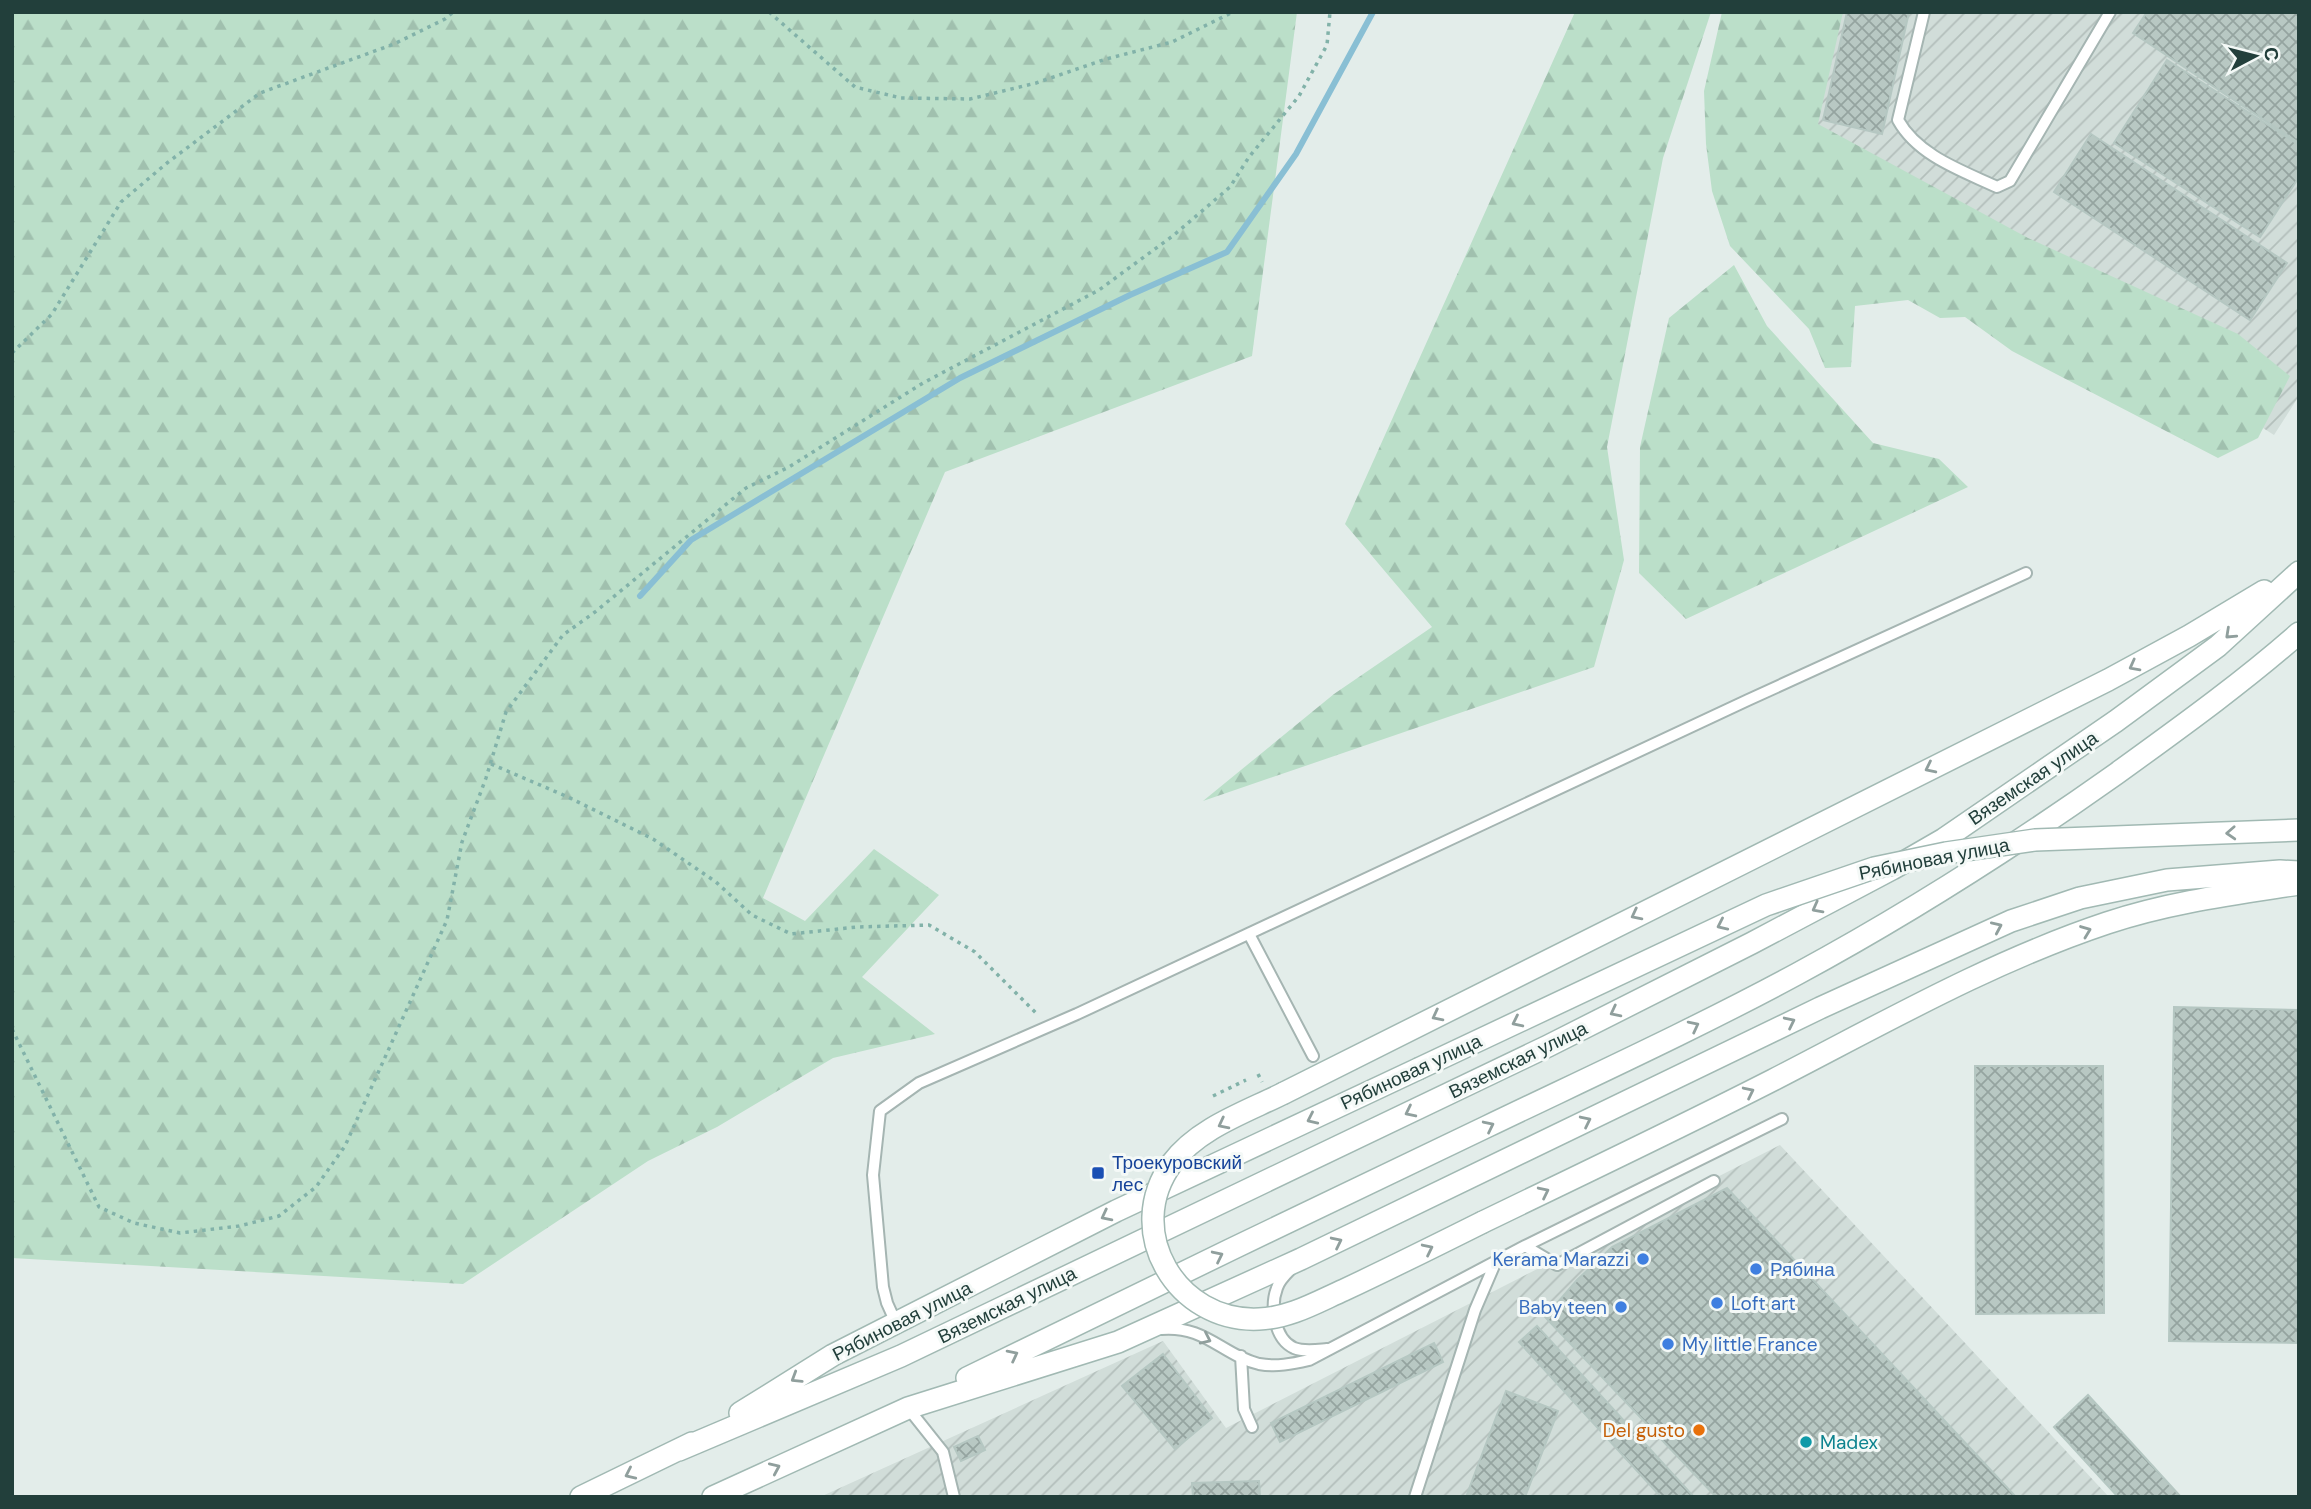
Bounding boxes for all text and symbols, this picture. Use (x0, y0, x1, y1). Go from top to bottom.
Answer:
north arrow (2220, 21, 2290, 91)
text: С (2258, 46, 2285, 63)
one-way arrow (2225, 626, 2238, 639)
one-way arrow (2129, 658, 2141, 671)
street label: Вяземская улица (1963, 725, 2103, 831)
one-way arrow (1925, 759, 1937, 773)
one-way arrow (2225, 825, 2236, 840)
street label: Рябиновая улица (1857, 832, 2012, 886)
one-way arrow (1812, 900, 1824, 914)
one-way arrow (1631, 907, 1644, 921)
one-way arrow (1717, 917, 1729, 931)
one-way arrow (1990, 921, 2002, 935)
one-way arrow (2080, 925, 2092, 939)
one-way arrow (1610, 1004, 1622, 1018)
one-way arrow (1432, 1008, 1444, 1022)
one-way arrow (1512, 1014, 1524, 1028)
street label: Вяземская улица (1445, 1015, 1592, 1104)
one-way arrow (1783, 1017, 1795, 1031)
one-way arrow (1687, 1021, 1699, 1035)
street label: Рябиновая улица (1336, 1028, 1486, 1116)
one-way arrow (1742, 1087, 1754, 1101)
one-way arrow (1405, 1104, 1417, 1118)
one-way arrow (1307, 1111, 1319, 1125)
one-way arrow (1218, 1115, 1230, 1129)
one-way arrow (1579, 1116, 1591, 1130)
one-way arrow (1482, 1120, 1494, 1134)
place label: Троекуровский лес (1112, 1150, 1242, 1197)
marker: Троекуровский лес (1090, 1165, 1106, 1181)
one-way arrow (1537, 1186, 1549, 1200)
one-way arrow (1101, 1208, 1113, 1222)
one-way arrow (1330, 1236, 1342, 1250)
one-way arrow (1421, 1244, 1433, 1258)
place label: Kerama Marazzi (1492, 1247, 1629, 1272)
one-way arrow (1211, 1250, 1223, 1264)
marker: Kerama Marazzi (1635, 1251, 1651, 1267)
place label: Рябина (1770, 1257, 1835, 1282)
street label: Вяземская улица (934, 1260, 1081, 1349)
marker: Рябина (1748, 1261, 1764, 1277)
street label: Рябиновая улица (828, 1275, 976, 1367)
place label: Loft art (1731, 1291, 1796, 1316)
place label: Baby teen (1519, 1295, 1607, 1320)
marker: Loft art (1709, 1295, 1725, 1311)
marker: Baby teen (1613, 1299, 1629, 1315)
one-way arrow (1199, 1331, 1211, 1345)
place label: My little France (1682, 1332, 1817, 1357)
marker: My little France (1660, 1336, 1676, 1352)
one-way arrow (1006, 1350, 1018, 1364)
one-way arrow (791, 1370, 804, 1383)
place label: Del gusto (1603, 1418, 1685, 1443)
marker: Del gusto (1691, 1422, 1707, 1438)
place label: Madex (1820, 1430, 1879, 1455)
marker: Madex (1798, 1434, 1814, 1450)
one-way arrow (768, 1463, 780, 1477)
one-way arrow (625, 1465, 637, 1479)

